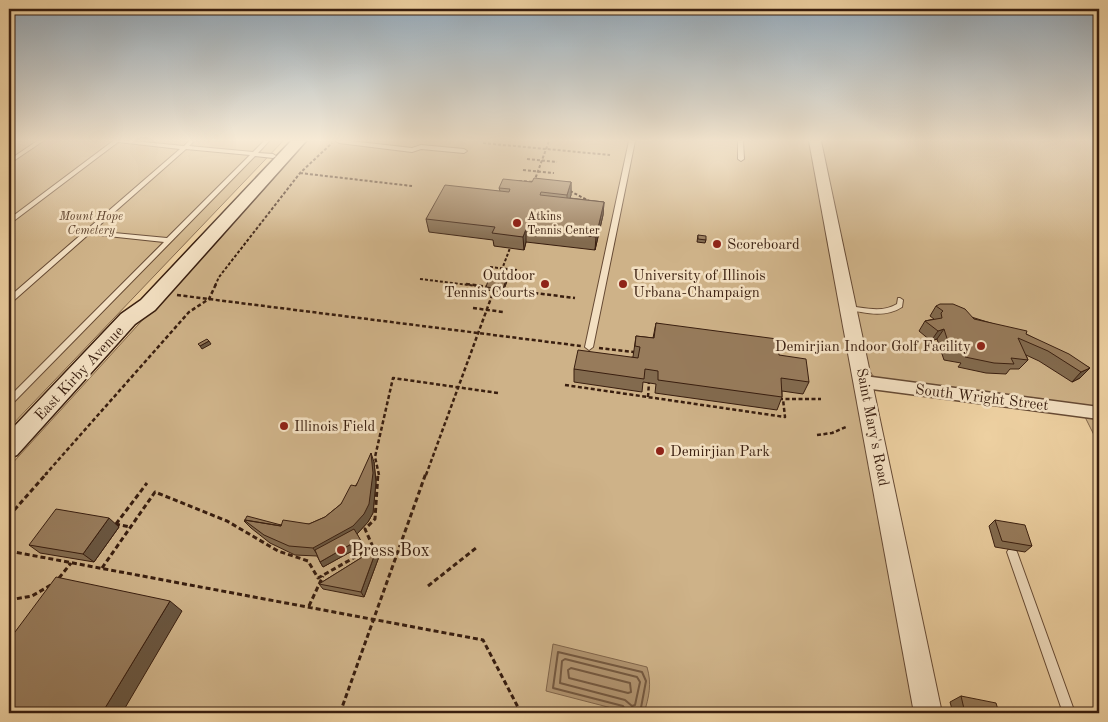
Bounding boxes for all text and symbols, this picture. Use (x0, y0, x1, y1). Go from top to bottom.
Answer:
park label: Mount Hope Cemetery (58, 211, 123, 237)
place label: Atkins Tennis Center (527, 211, 600, 237)
marker: Atkins Tennis Center (511, 217, 523, 229)
marker: Scoreboard (711, 238, 723, 250)
place label: Scoreboard (727, 238, 800, 253)
place label: Outdoor Tennis Courts (444, 269, 535, 301)
place label: University of Illinois Urbana-Champaign (633, 269, 766, 301)
marker: Outdoor Tennis Courts (539, 278, 551, 290)
marker: University of Illinois Urbana-Champaign (617, 278, 629, 290)
street label: East Kirby Avenue (33, 324, 128, 424)
place label: Demirjian Indoor Golf Facility (775, 340, 971, 355)
marker: Demirjian Indoor Golf Facility (975, 340, 987, 352)
street label: Saint Mary's Road (853, 367, 890, 488)
street label: South Wright Street (914, 383, 1049, 414)
marker: Illinois Field (278, 420, 290, 432)
place label: Illinois Field (294, 420, 376, 435)
marker: Demirjian Park (654, 445, 666, 457)
place label: Demirjian Park (670, 445, 770, 460)
place label: Press Box (351, 542, 430, 560)
marker: Press Box (335, 544, 347, 556)

